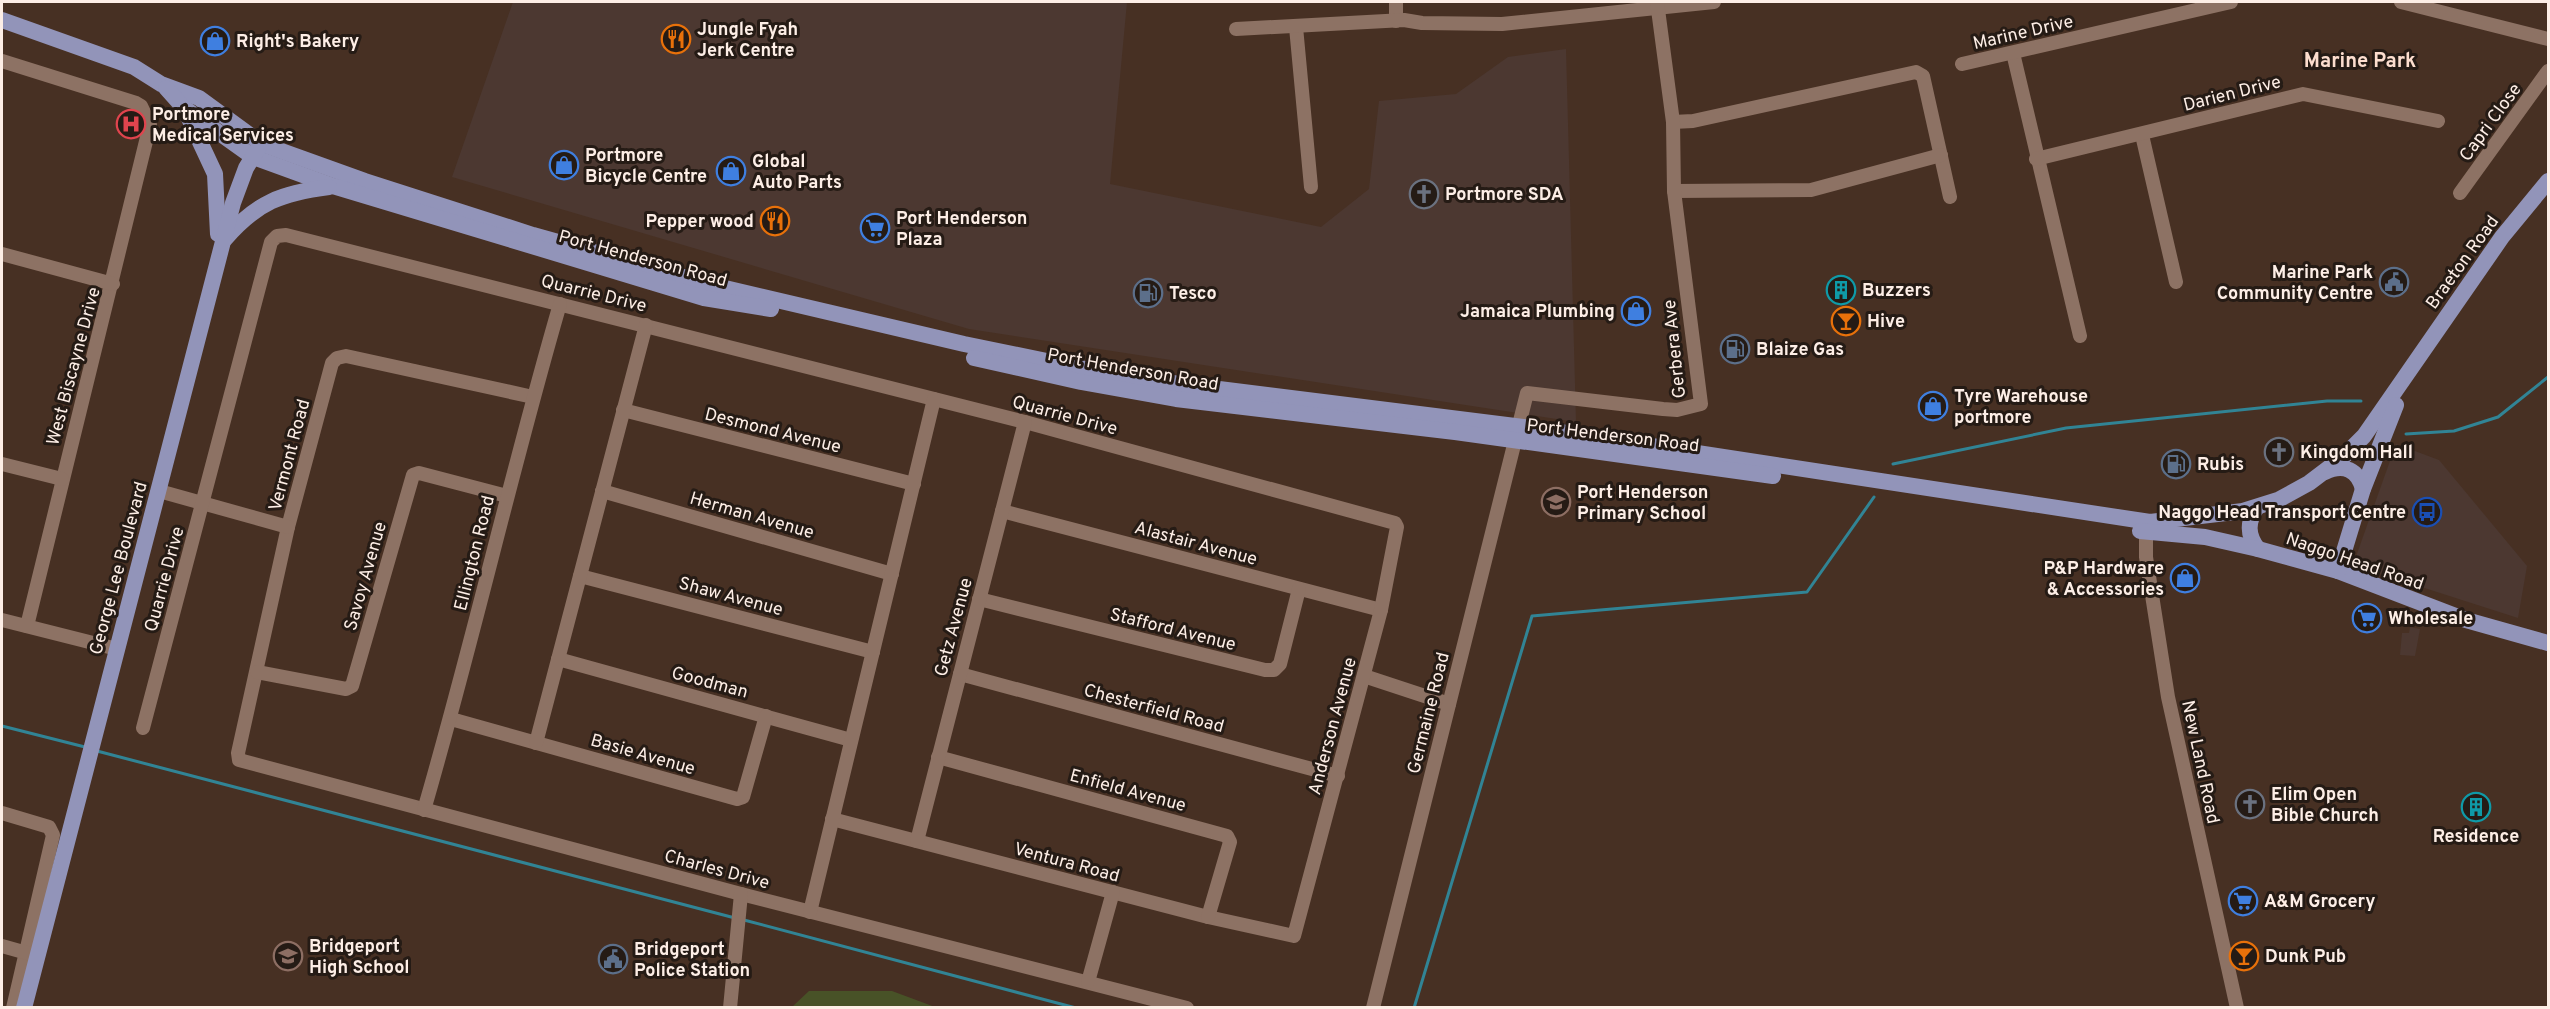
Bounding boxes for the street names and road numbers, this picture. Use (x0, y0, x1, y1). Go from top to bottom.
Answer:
street label: Marine Drive (1971, 11, 2076, 56)
street label: Darien Drive (2181, 71, 2284, 118)
street label: Capri Close (2455, 79, 2527, 167)
street label: Braeton Road (2421, 211, 2505, 314)
street label: Port Henderson Road (556, 226, 729, 293)
street label: Quarrie Drive (538, 270, 649, 319)
street label: West Biscayne Drive (42, 285, 107, 448)
street label: Gerbera Ave (1659, 298, 1692, 399)
street label: Port Henderson Road (1045, 344, 1220, 397)
street label: Quarrie Drive (1009, 391, 1120, 442)
street label: Vermont Road (264, 397, 316, 514)
street label: Desmond Avenue (702, 403, 843, 460)
street label: Port Henderson Road (1525, 414, 1700, 458)
street label: George Lee Boulevard (85, 479, 154, 657)
street label: Herman Avenue (687, 488, 816, 545)
street label: Ellington Road (450, 493, 501, 613)
street label: Alastair Avenue (1132, 517, 1259, 572)
street label: Savoy Avenue (340, 519, 393, 634)
street label: Quarrie Drive (140, 524, 191, 635)
street label: Naggo Head Road (2283, 528, 2426, 597)
street label: Shaw Avenue (676, 573, 785, 622)
street label: Getz Avenue (930, 575, 979, 679)
street label: Stafford Avenue (1107, 604, 1238, 657)
street label: Germaine Road (1403, 650, 1456, 777)
street label: Anderson Avenue (1304, 655, 1363, 798)
street label: Goodman (669, 662, 750, 705)
street label: Chesterfield Road (1081, 680, 1226, 739)
street label: New Land Road (2175, 699, 2224, 826)
street label: Basie Avenue (588, 730, 698, 781)
street label: Enfield Avenue (1067, 765, 1188, 818)
street label: Ventura Road (1011, 838, 1122, 889)
street label: Charles Drive (661, 845, 772, 896)

